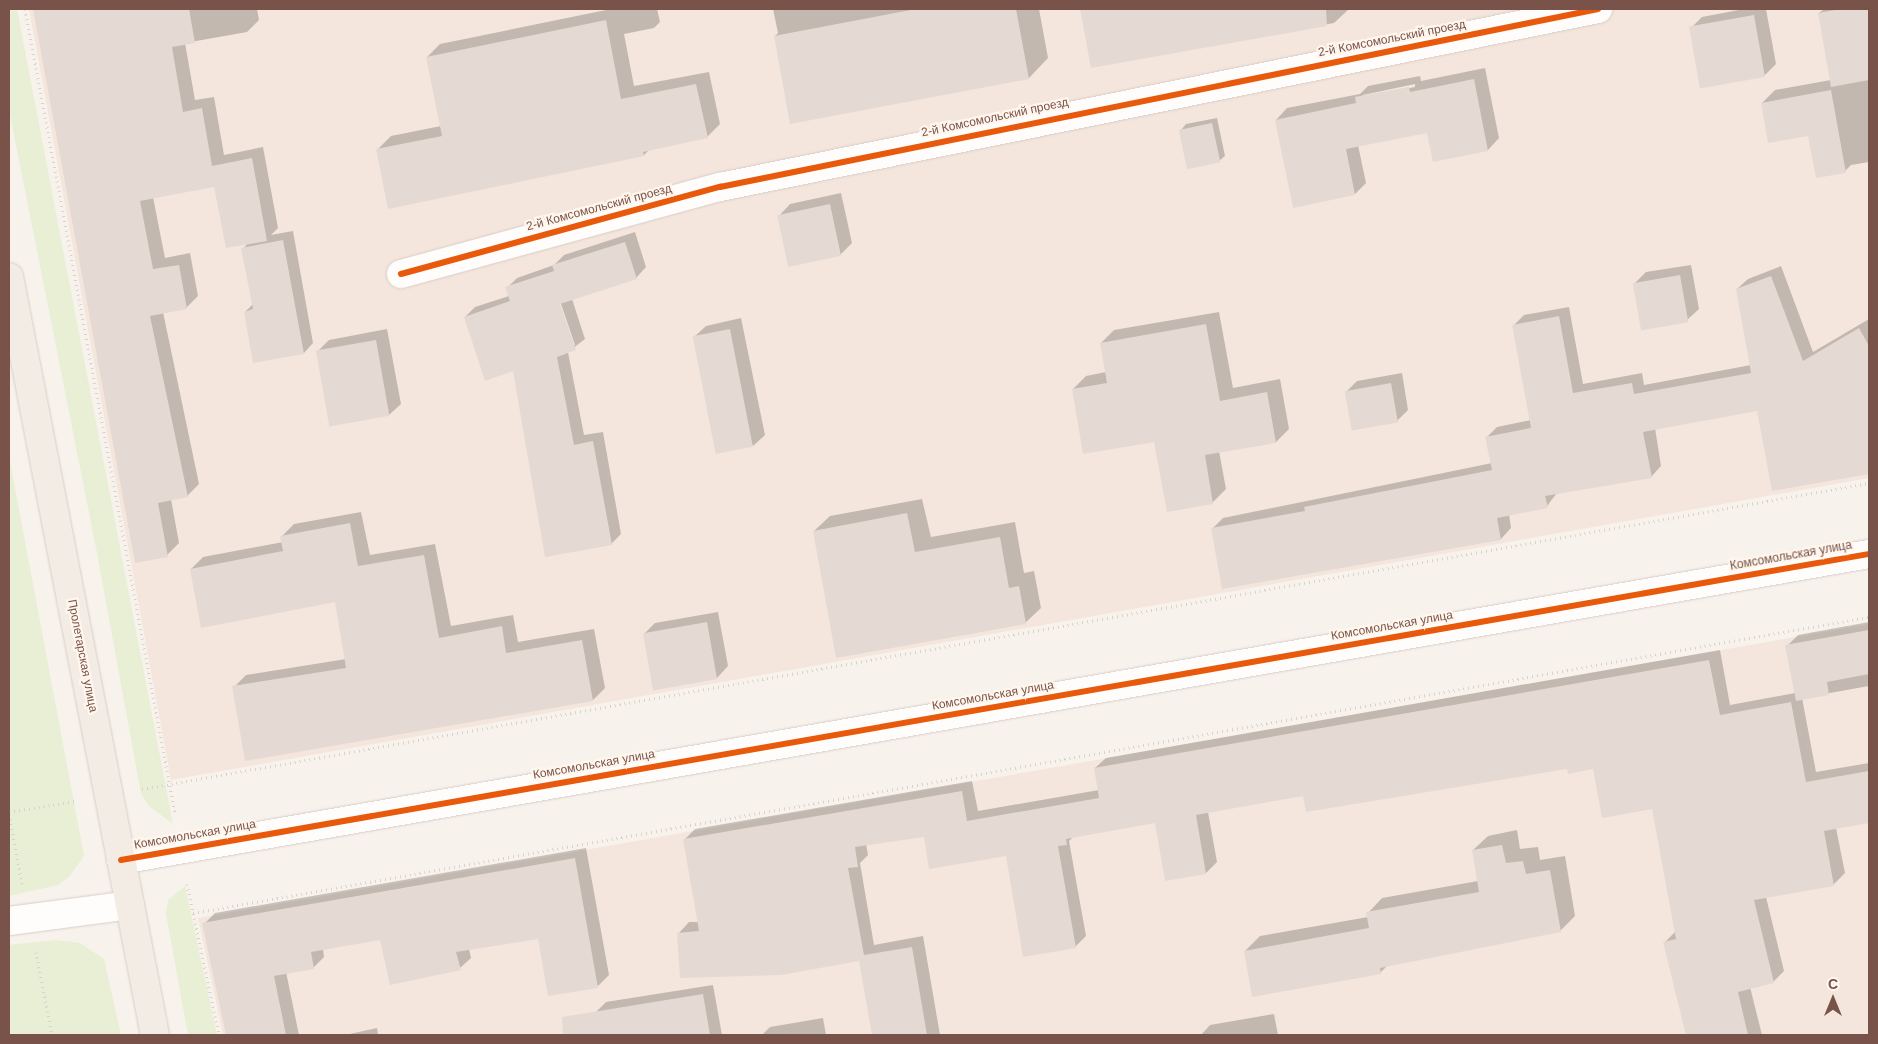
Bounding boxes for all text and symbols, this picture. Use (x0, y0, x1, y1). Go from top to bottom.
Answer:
street label: 2-й Комсомольский проезд (1317, 18, 1467, 60)
street label: 2-й Комсомольский проезд (920, 95, 1070, 141)
street label: 2-й Комсомольский проезд (525, 182, 673, 234)
street label: Комсомольская улица (1729, 538, 1853, 574)
street label: Пролетарская улица (64, 598, 100, 714)
street label: Комсомольская улица (1330, 608, 1454, 644)
street label: Комсомольская улица (931, 678, 1055, 714)
street label: Комсомольская улица (532, 747, 656, 783)
street label: Комсомольская улица (133, 817, 257, 853)
north arrow (1808, 974, 1858, 1024)
text: С (1828, 976, 1838, 992)

